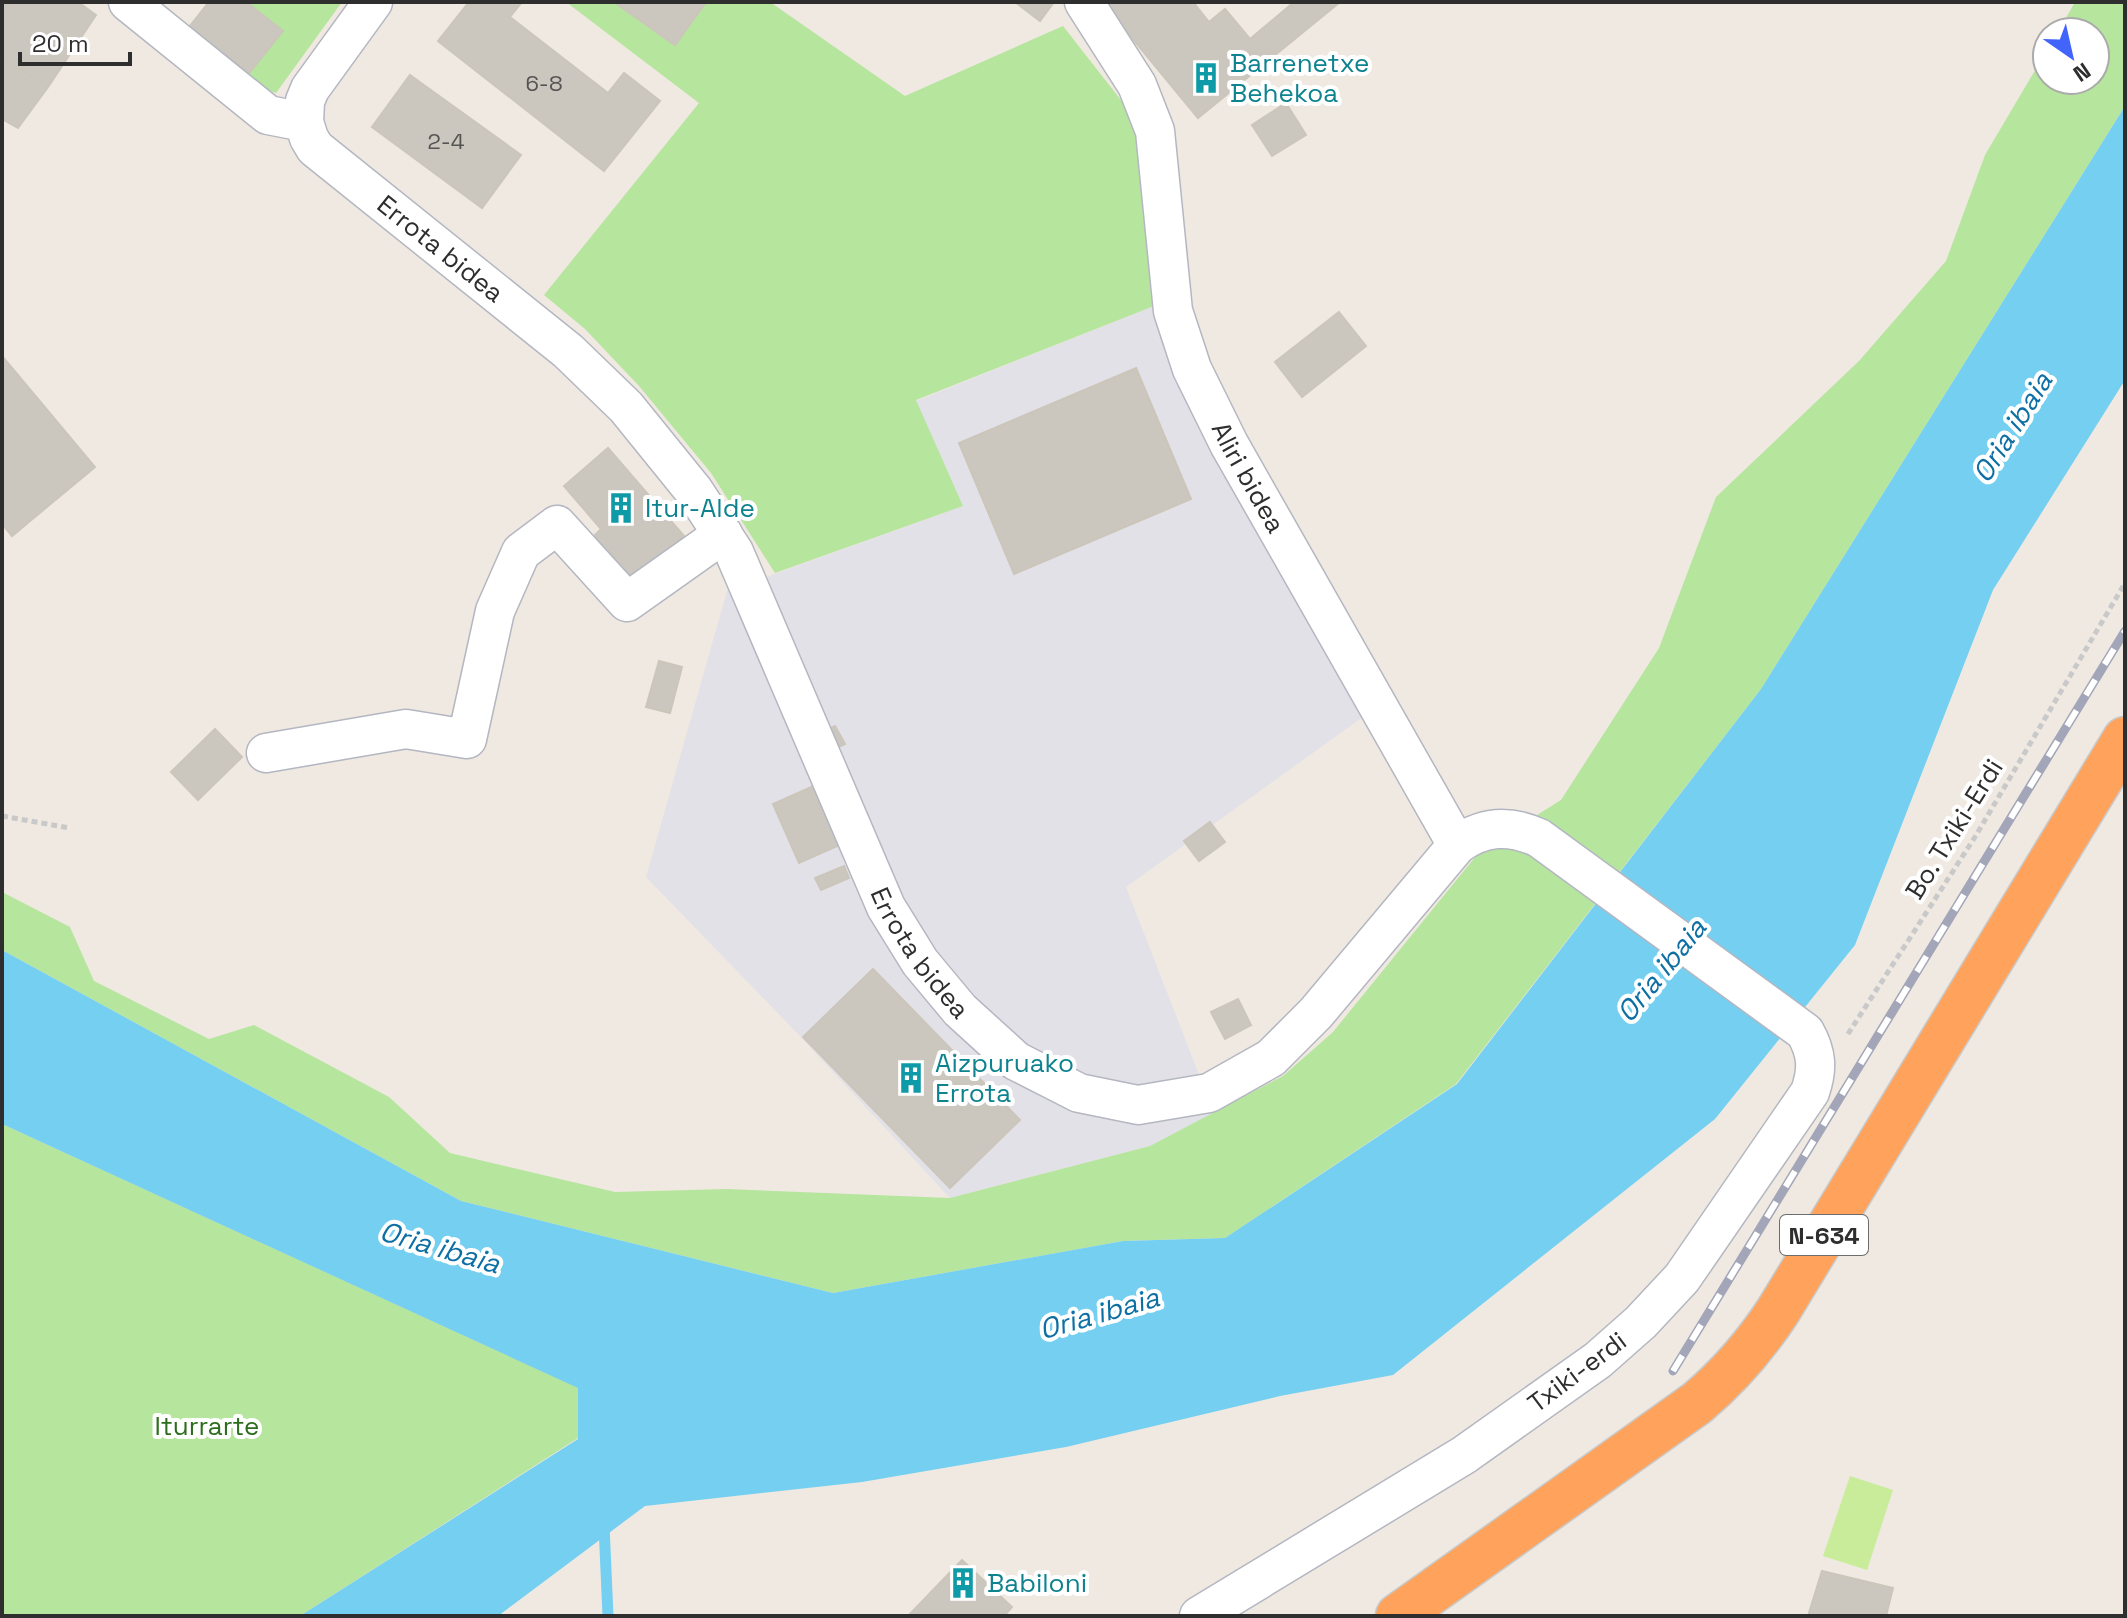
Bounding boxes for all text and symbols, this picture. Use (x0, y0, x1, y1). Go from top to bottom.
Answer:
scale bar (20, 16, 130, 66)
north arrow (2031, 16, 2111, 96)
text: 20 m (32, 28, 89, 59)
place label: Barrenetxe Behekoa (1230, 46, 1369, 110)
text: N (2068, 57, 2096, 88)
building icon: Barrenetxe Behekoa (1189, 61, 1223, 95)
house number: 6-8 (525, 69, 563, 97)
house number: 2-4 (428, 127, 465, 155)
street label: Errota bidea (370, 188, 511, 310)
water label: Oria ibaia (1964, 364, 2060, 489)
street label: Aliri bidea (1204, 416, 1293, 539)
building icon: Itur-Alde (604, 491, 638, 525)
place label: Itur-Alde (645, 491, 755, 525)
street label: Bo. Txiki-Erdi (1897, 753, 2011, 905)
street label: Errota bidea (863, 882, 977, 1026)
water label: Oria ibaia (1608, 910, 1714, 1029)
place label: Aizpuruako Errota (935, 1046, 1074, 1110)
building icon: Aizpuruako Errota (894, 1061, 928, 1095)
water label: Oria ibaia (376, 1213, 505, 1282)
road number: N-634 (1780, 1215, 1868, 1255)
water label: Oria ibaia (1035, 1278, 1164, 1347)
street label: Txiki-erdi (1521, 1324, 1633, 1420)
park label: Iturrarte (154, 1409, 260, 1443)
building icon: Babiloni (946, 1566, 980, 1600)
place label: Babiloni (987, 1566, 1087, 1600)

